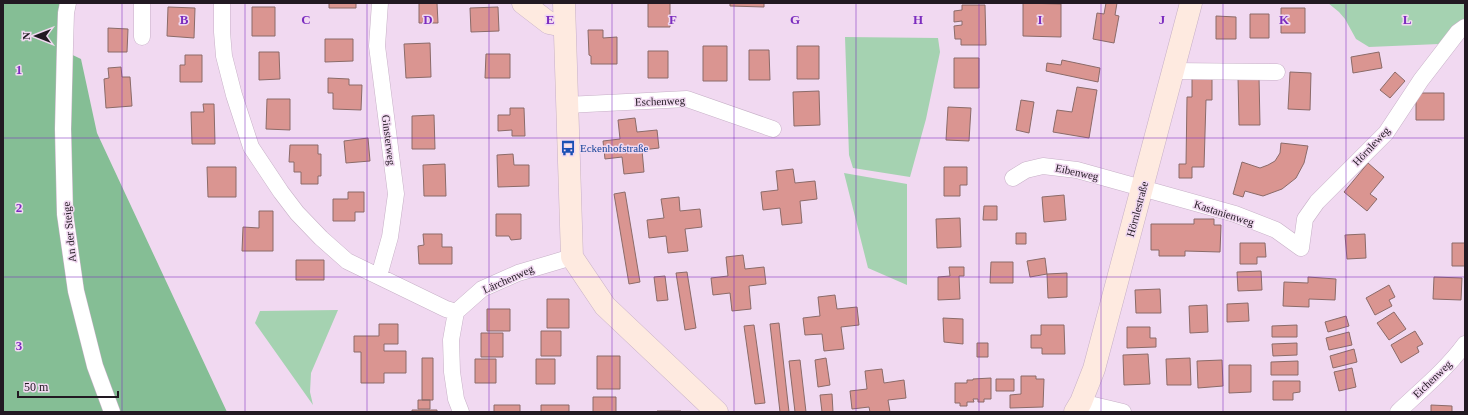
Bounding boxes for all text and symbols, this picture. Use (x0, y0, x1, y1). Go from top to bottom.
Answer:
text: B (180, 12, 189, 27)
text: C (301, 12, 311, 27)
text: D (423, 12, 433, 27)
text: E (546, 12, 554, 27)
text: F (669, 12, 677, 27)
text: G (790, 12, 800, 27)
text: H (913, 12, 923, 27)
text: I (1037, 12, 1043, 27)
text: J (1159, 12, 1166, 27)
text: K (1279, 12, 1290, 27)
text: L (1403, 12, 1412, 27)
north arrow (16, 16, 56, 56)
text: N (20, 32, 32, 40)
text: 1 (16, 62, 22, 77)
street label: Eschenweg (635, 94, 686, 108)
street label: Ginsterweg (380, 114, 398, 166)
street label: Hörnleweg (1350, 124, 1392, 168)
bus stop icon: Eckenhofstraße (559, 139, 577, 157)
place label: Eckenhofstraße (580, 142, 649, 154)
street label: Eibenweg (1054, 162, 1100, 183)
street label: Hörnlestraße (1124, 180, 1150, 238)
street label: Kastanienweg (1193, 198, 1256, 228)
text: 2 (16, 200, 22, 215)
street label: An der Steige (60, 201, 78, 263)
street label: Lärchenweg (481, 262, 536, 296)
text: 3 (16, 338, 23, 353)
street label: Eichenweg (1410, 357, 1454, 400)
scale bar (18, 373, 118, 399)
text: 50 m (24, 380, 49, 394)

